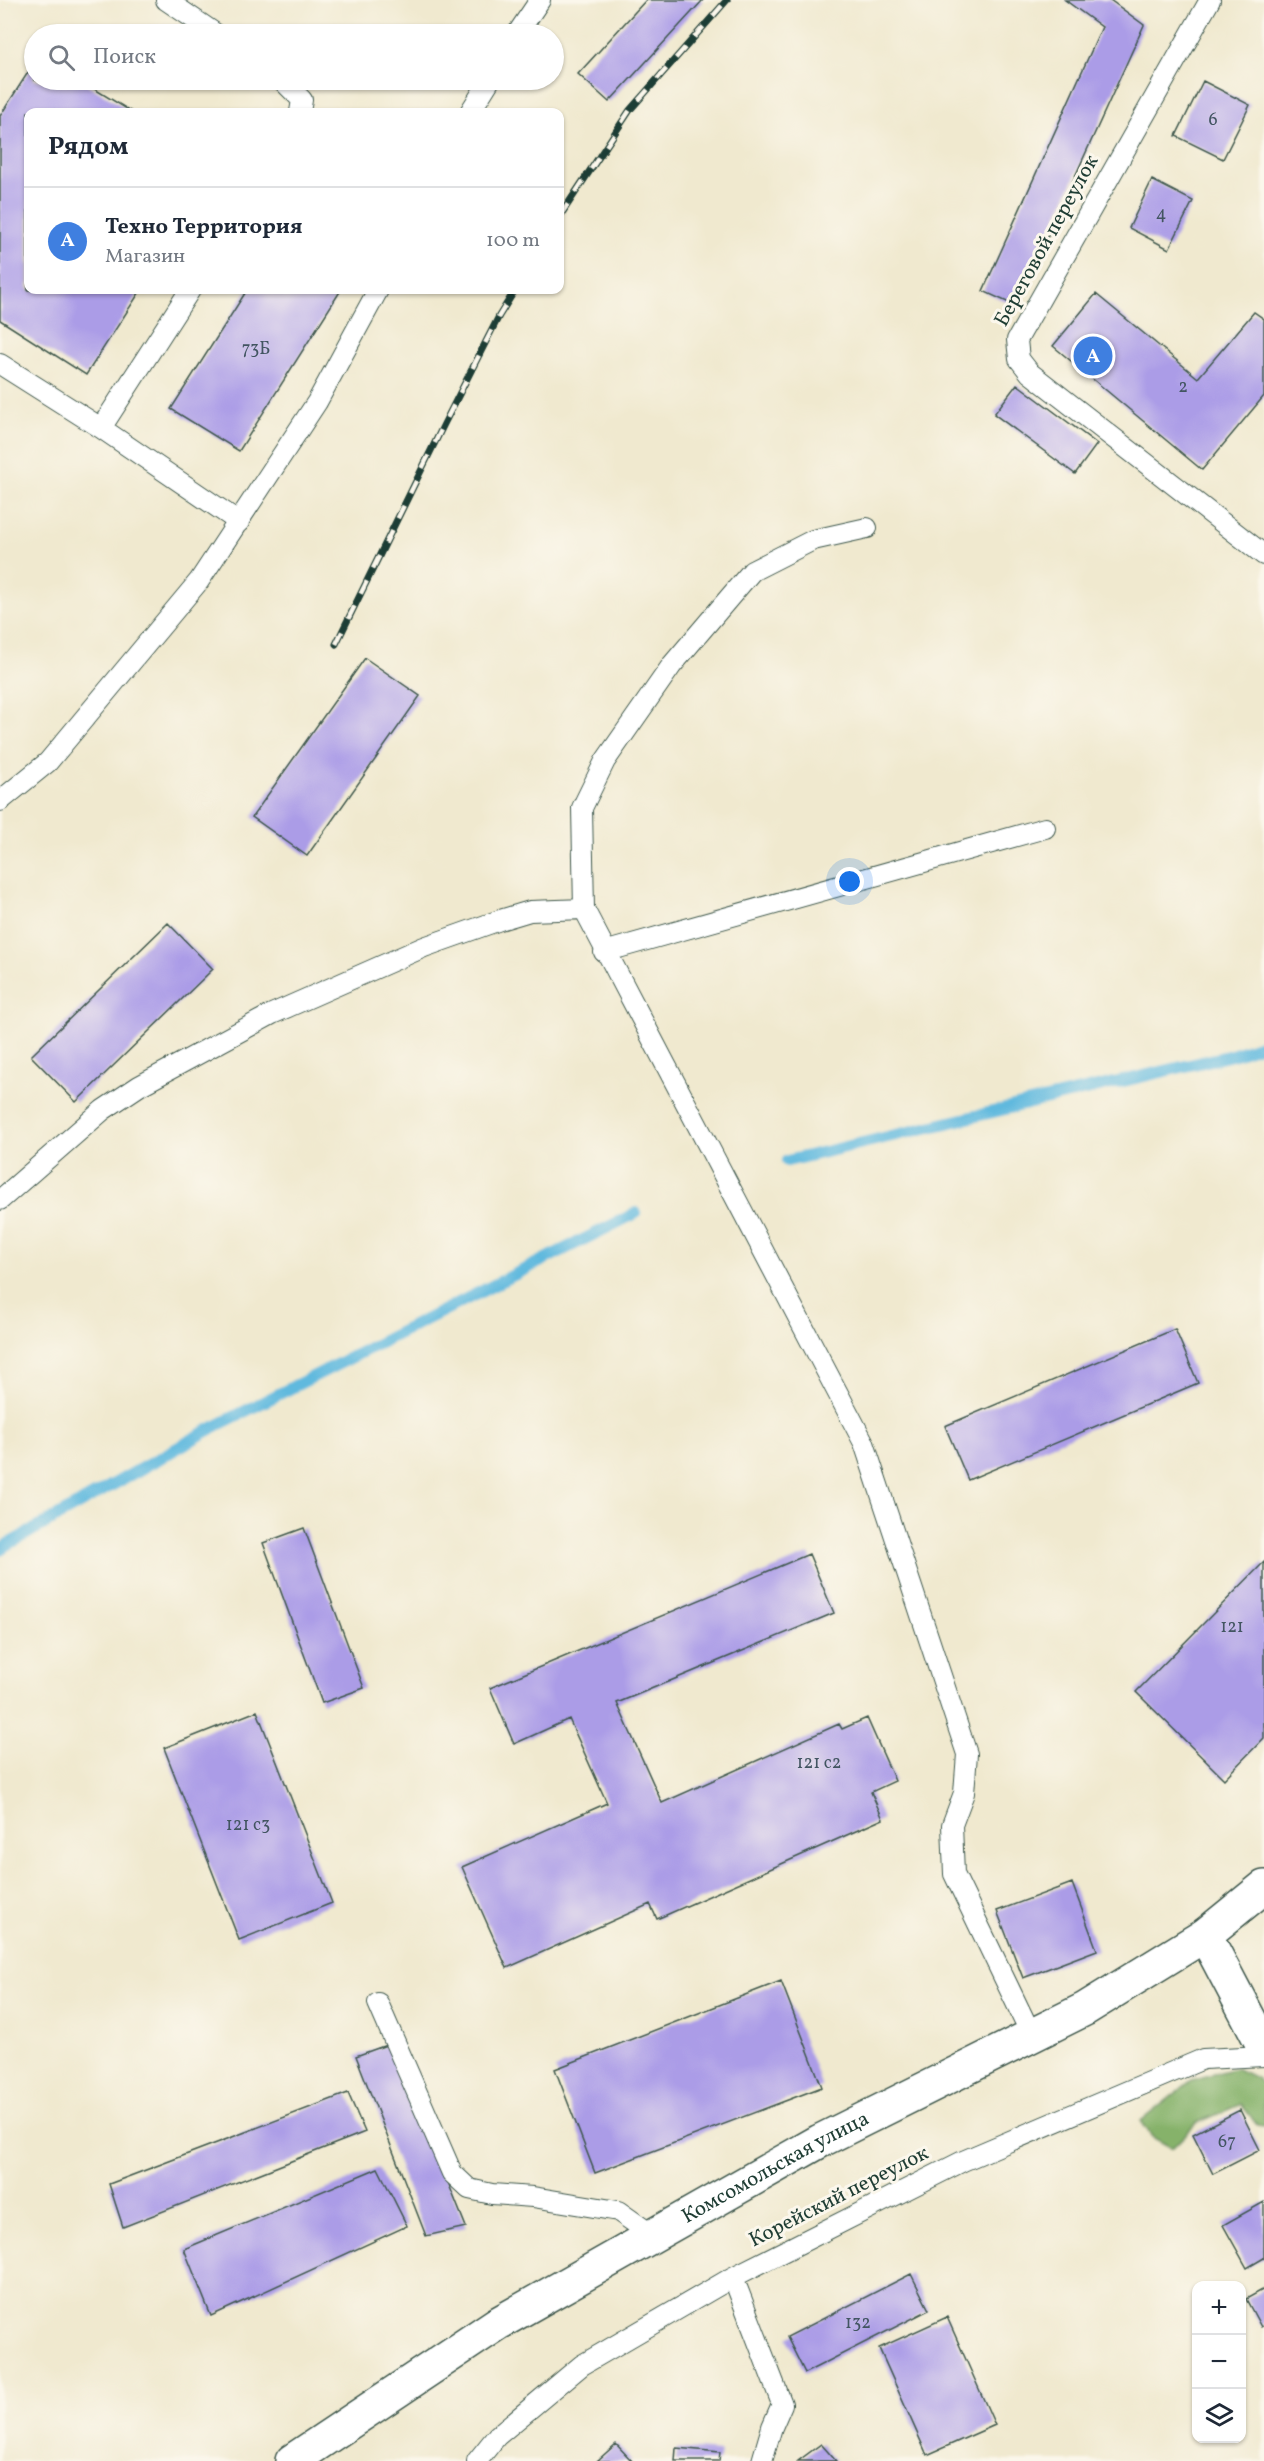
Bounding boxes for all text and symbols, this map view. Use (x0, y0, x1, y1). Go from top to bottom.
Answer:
search box (24, 24, 564, 90)
icon: search (45, 41, 78, 74)
text: Поиск (93, 42, 156, 73)
house number: 6 (1208, 108, 1218, 133)
text: Рядом (48, 129, 128, 165)
street label: Береговой переулок (988, 150, 1106, 332)
house number: 4 (1156, 202, 1166, 227)
text: Техно Территория (105, 212, 303, 243)
text: A (60, 227, 75, 255)
text: 100 m (486, 227, 540, 255)
text: Магазин (105, 243, 185, 271)
pin: A (1074, 334, 1112, 378)
house number: 73Б (242, 337, 270, 362)
house number: 2 (1178, 375, 1188, 400)
your location (835, 867, 864, 896)
house number: 121 (1220, 1615, 1244, 1640)
house number: 121 с2 (797, 1751, 841, 1776)
house number: 121 с3 (226, 1813, 270, 1838)
street label: Комсомольская улица (676, 2104, 874, 2231)
house number: 67 (1218, 2130, 1236, 2155)
street label: Корейский переулок (744, 2139, 934, 2255)
map controls (1192, 2281, 1246, 2443)
button: + (1192, 2281, 1246, 2335)
house number: 132 (845, 2311, 871, 2336)
button: − (1192, 2335, 1246, 2389)
button: layers (1192, 2389, 1246, 2443)

